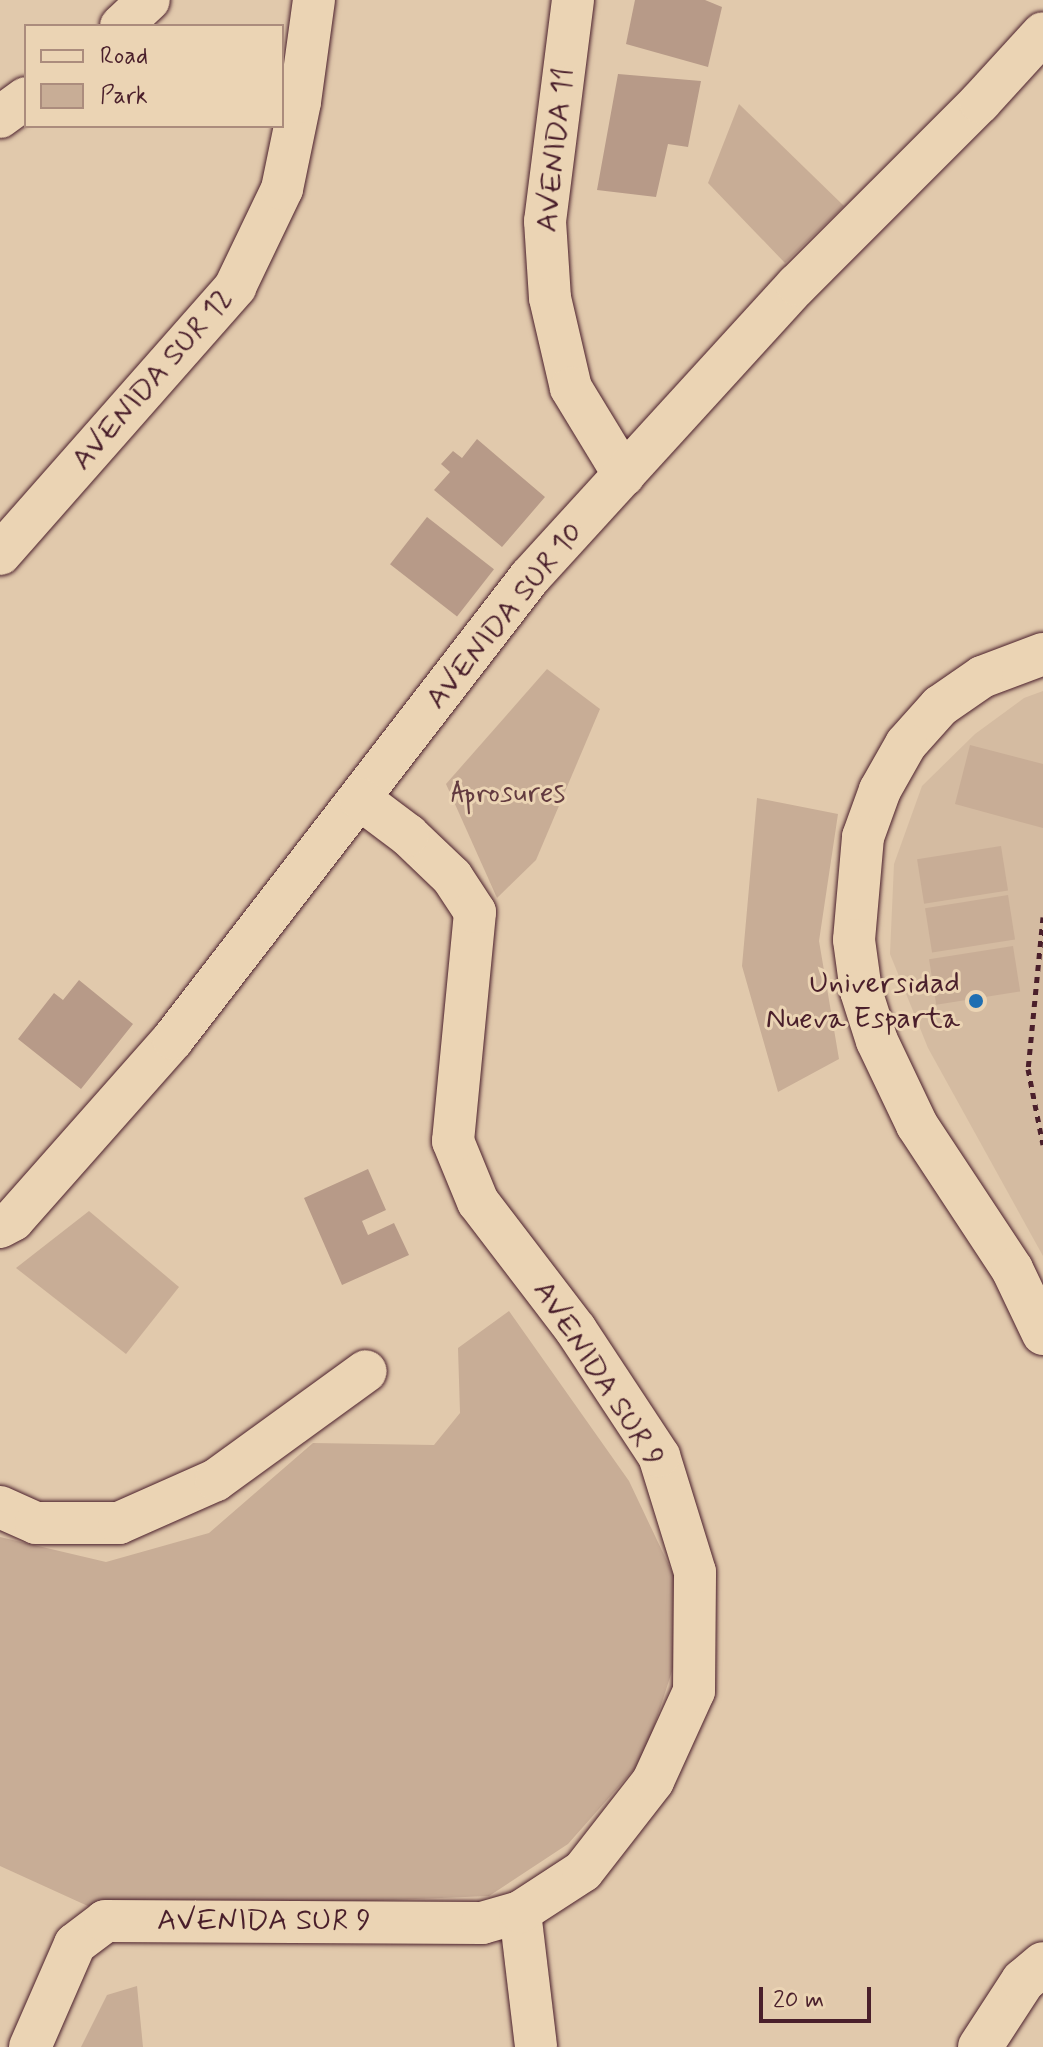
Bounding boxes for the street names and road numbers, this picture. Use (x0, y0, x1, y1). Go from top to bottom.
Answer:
street label: AVENIDA 11 (529, 66, 583, 234)
street label: AVENIDA SUR 12 (64, 282, 242, 478)
street label: AVENIDA SUR 10 (419, 515, 591, 717)
street label: AVENIDA SUR 9 (524, 1274, 672, 1474)
street label: AVENIDA SUR 9 (157, 1903, 371, 1939)

